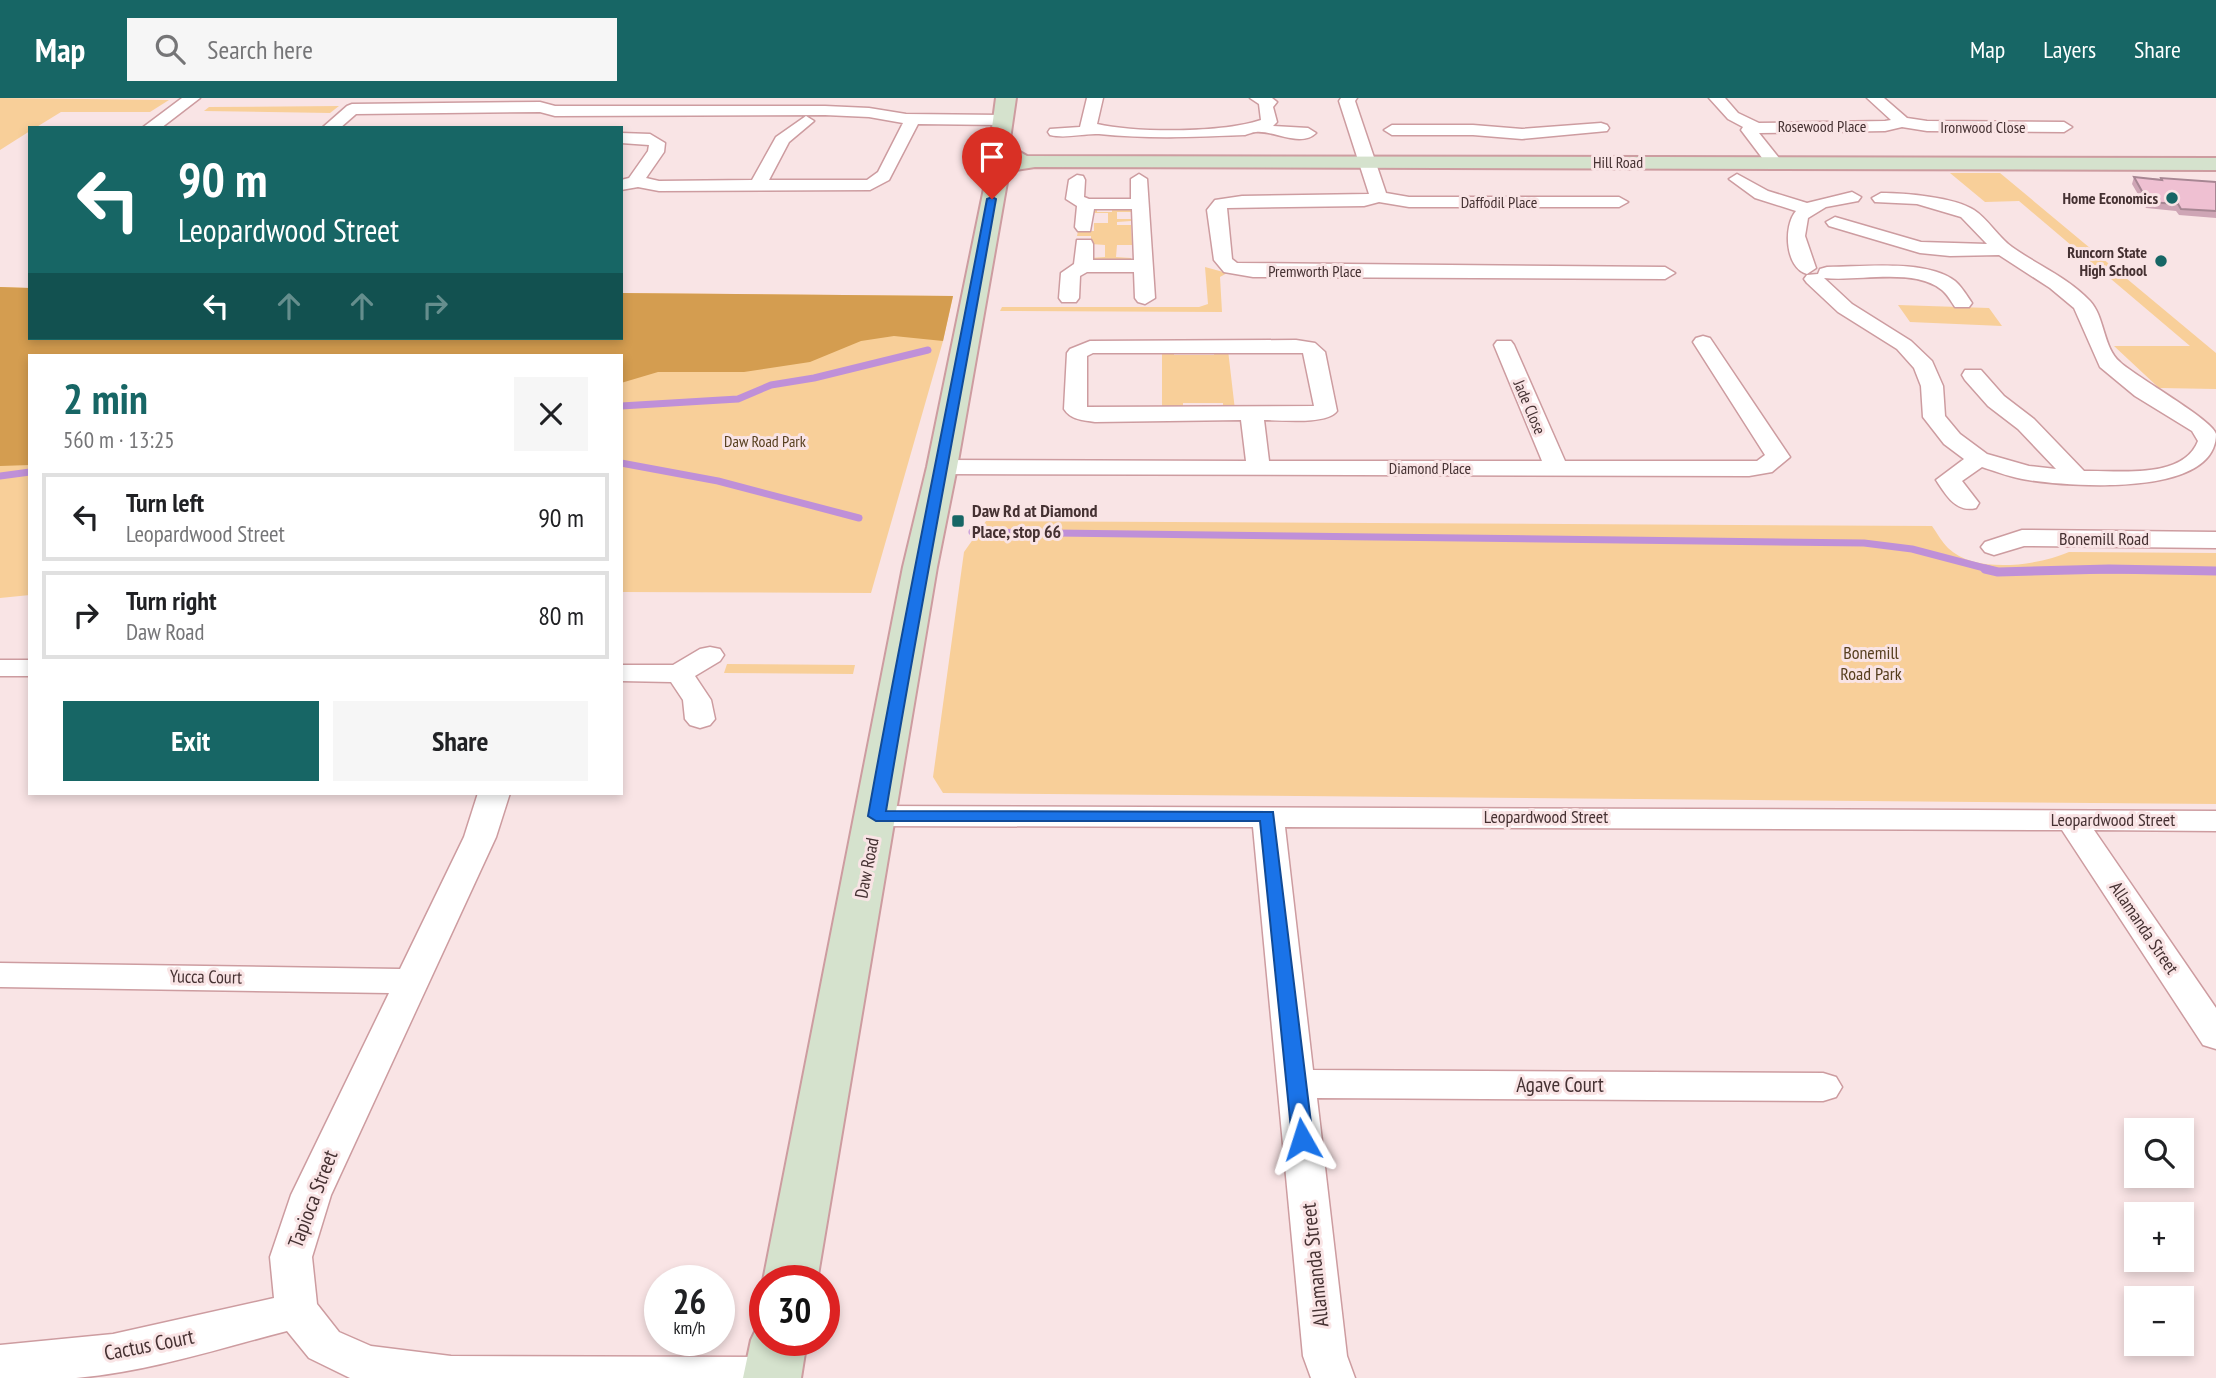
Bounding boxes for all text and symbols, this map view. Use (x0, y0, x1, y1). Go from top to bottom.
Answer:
search box (127, 18, 617, 81)
text: Map (35, 28, 85, 71)
icon: search (151, 30, 189, 68)
text: Search here (207, 33, 313, 66)
text: Map (1970, 34, 2005, 65)
text: Layers (2043, 34, 2096, 65)
text: Share (2134, 34, 2181, 65)
street label: Rosewood Place (1778, 116, 1866, 136)
street label: Ironwood Close (1940, 117, 2026, 137)
pin (962, 127, 1022, 199)
icon: arrive (973, 138, 1011, 176)
text: 90 m (178, 147, 267, 211)
street label: Hill Road (1593, 152, 1643, 172)
icon: left (63, 154, 154, 245)
place label: Home Economics (2063, 188, 2158, 208)
marker: Home Economics (2164, 190, 2180, 206)
street label: Daffodil Place (1461, 192, 1537, 212)
text: Leopardwood Street (178, 209, 399, 251)
place label: Runcorn State High School (2067, 242, 2147, 280)
marker: Runcorn State High School (2153, 253, 2169, 269)
street label: Premworth Place (1268, 261, 1362, 281)
icon: left (197, 287, 235, 325)
icon: ahead (270, 287, 308, 325)
icon: ahead (343, 287, 381, 325)
icon: right (416, 287, 454, 325)
text: 2 min (63, 371, 148, 426)
street label: Jade Close (1509, 376, 1550, 437)
button: close (514, 377, 588, 451)
text: 560 m · 13:25 (63, 425, 175, 454)
park label: Daw Road Park (724, 431, 807, 451)
street label: Diamond Place (1389, 458, 1471, 478)
text: Turn left (126, 486, 204, 519)
icon: left (67, 498, 105, 536)
place label: Daw Rd at Diamond Place, stop 66 (972, 499, 1097, 543)
text: 90 m (538, 501, 584, 534)
marker: Daw Rd at Diamond Place, stop 66 (950, 513, 966, 529)
text: Leopardwood Street (126, 519, 285, 548)
street label: Bonemill Road (2059, 527, 2149, 550)
text: Turn right (126, 584, 217, 617)
icon: right (67, 596, 105, 634)
text: 80 m (538, 599, 584, 632)
text: Daw Road (126, 617, 205, 646)
park label: Bonemill Road Park (1840, 641, 1902, 685)
button: Exit (63, 701, 319, 781)
button: Share (333, 701, 588, 781)
street label: Leopardwood Street (1484, 805, 1608, 828)
street label: Leopardwood Street (2051, 808, 2175, 831)
street label: Daw Road (849, 836, 884, 900)
street label: Allamanda Street (2105, 877, 2184, 979)
street label: Yucca Court (170, 964, 242, 989)
street label: Agave Court (1516, 1071, 1604, 1098)
position arrow (1265, 1102, 1339, 1176)
map controls (2124, 1118, 2194, 1356)
button: search (2124, 1118, 2194, 1188)
street label: Tapioca Street (282, 1146, 344, 1252)
street label: Allamanda Street (1295, 1201, 1334, 1329)
button: + (2124, 1202, 2194, 1272)
speed limit sign: 30 (749, 1265, 840, 1356)
text: 26 (673, 1278, 706, 1324)
button: − (2124, 1286, 2194, 1356)
text: km/h (674, 1316, 705, 1339)
street label: Cactus Court (102, 1323, 196, 1366)

